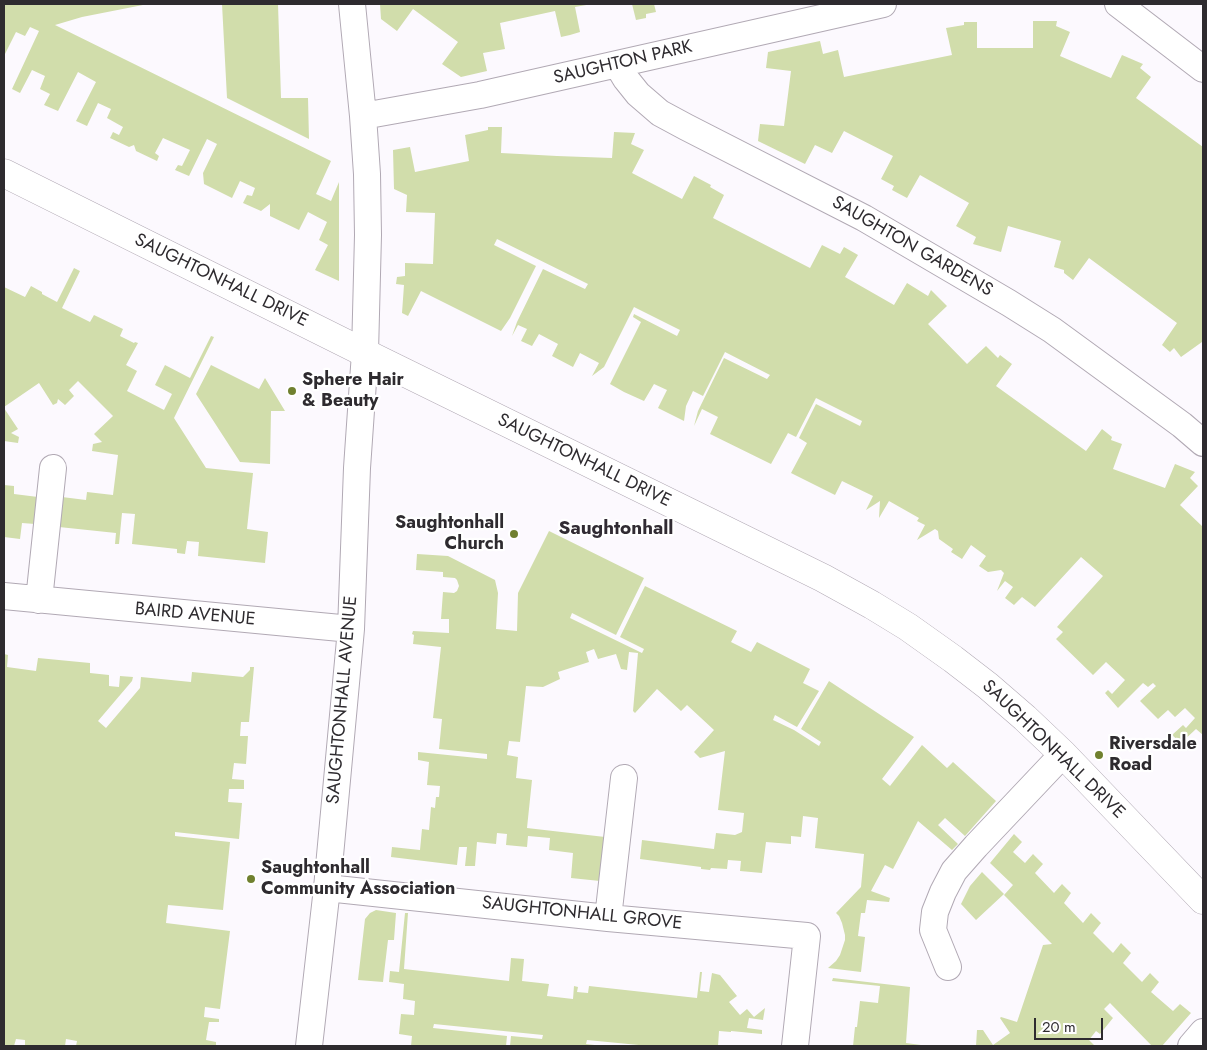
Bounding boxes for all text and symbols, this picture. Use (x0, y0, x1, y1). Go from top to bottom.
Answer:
street label: SAUGHTON PARK (552, 37, 694, 89)
street label: SAUGHTON GARDENS (828, 192, 996, 302)
street label: SAUGHTONHALL DRIVE (131, 230, 311, 332)
place label: Sphere Hair & Beauty (302, 370, 404, 412)
marker: Sphere Hair & Beauty (286, 385, 298, 397)
street label: SAUGHTONHALL DRIVE (494, 410, 674, 512)
place label: Saughtonhall Church (395, 513, 504, 556)
district label: Saughtonhall (559, 518, 673, 540)
marker: Saughtonhall Church (508, 528, 520, 540)
street label: SAUGHTONHALL AVENUE (323, 595, 363, 805)
street label: BAIRD AVENUE (134, 599, 256, 631)
street label: SAUGHTONHALL DRIVE (977, 676, 1129, 824)
place label: Riversdale Road (1109, 734, 1197, 776)
marker: Riversdale Road (1093, 749, 1105, 761)
place label: Saughtonhall Community Association (261, 858, 455, 901)
marker: Saughtonhall Community Association (245, 873, 257, 885)
street label: SAUGHTONHALL GROVE (481, 893, 683, 935)
scale bar (1037, 1008, 1106, 1040)
text: 20 m (1042, 1016, 1076, 1038)

